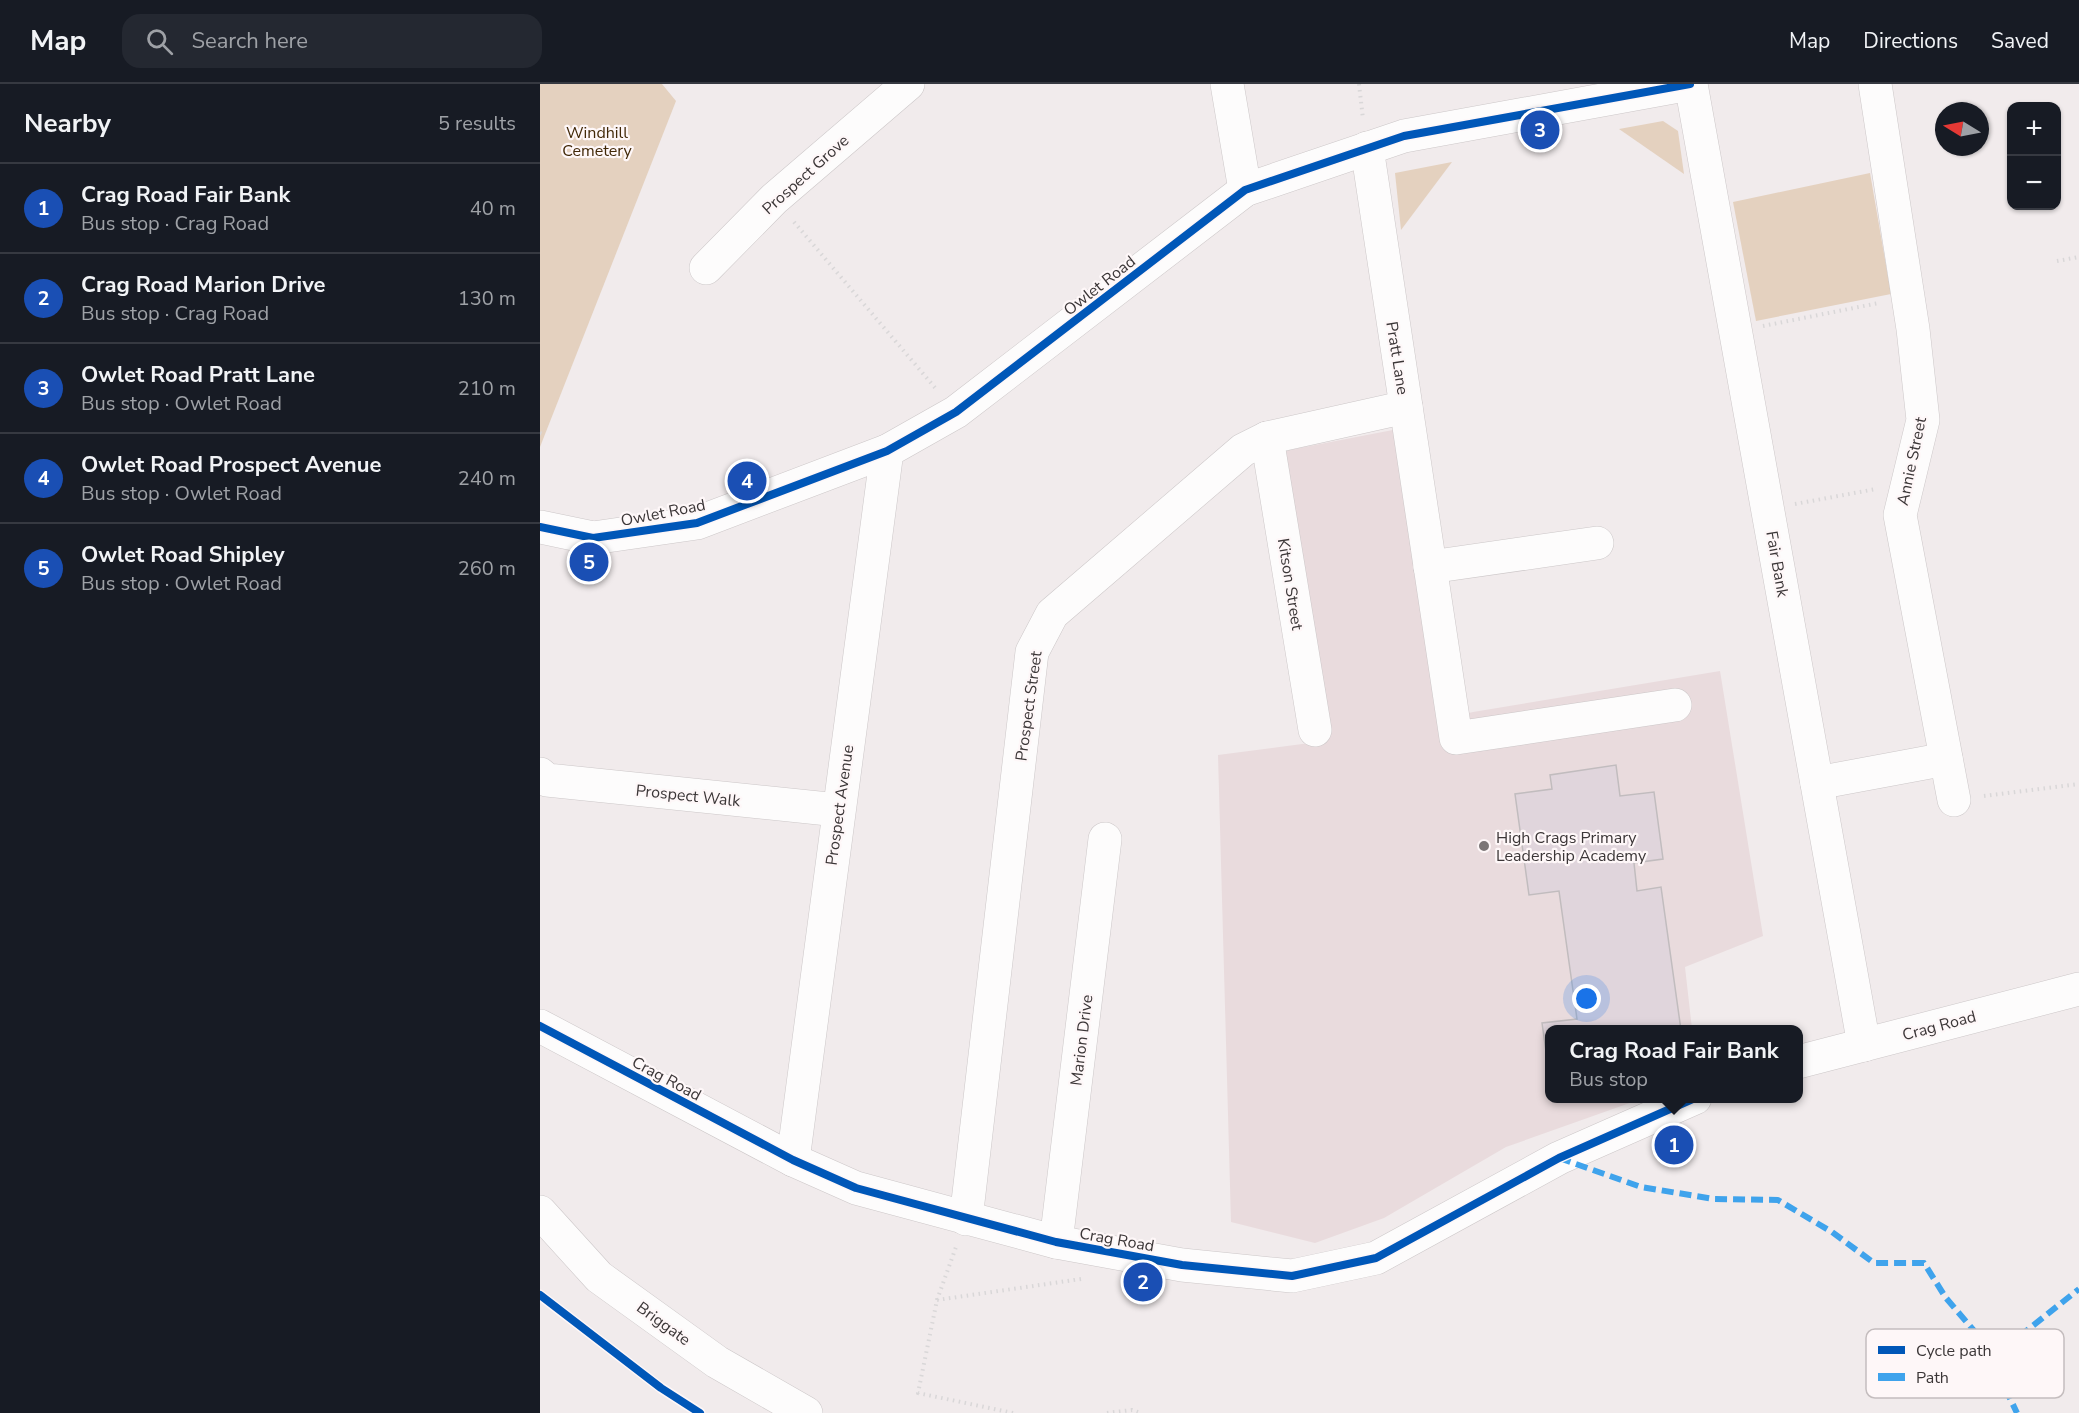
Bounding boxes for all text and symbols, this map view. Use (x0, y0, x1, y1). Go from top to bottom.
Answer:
search box (122, 14, 542, 68)
text: Map (30, 22, 86, 60)
icon: search (143, 25, 176, 58)
text: Search here (191, 26, 308, 56)
text: Map (1789, 27, 1830, 55)
text: Directions (1863, 27, 1958, 55)
text: Saved (1991, 27, 2049, 55)
north arrow (1935, 102, 1989, 156)
map controls (2007, 102, 2061, 210)
button: + (2007, 102, 2061, 156)
text: Nearby (24, 106, 111, 141)
pin: 3 (1520, 108, 1560, 152)
text: 5 results (438, 110, 516, 137)
park label: Windhill Cemetery (562, 122, 632, 162)
street label: Prospect Grove (758, 130, 854, 220)
button: − (2007, 156, 2061, 210)
text: Crag Road Fair Bank (81, 180, 290, 210)
text: 1 (38, 195, 50, 222)
text: 40 m (470, 195, 516, 222)
text: Bus stop · Crag Road (81, 210, 269, 237)
street label: Owlet Road (1059, 251, 1140, 321)
text: Crag Road Marion Drive (81, 270, 326, 300)
text: 2 (38, 285, 50, 312)
text: 130 m (458, 285, 516, 312)
text: Bus stop · Crag Road (81, 300, 269, 327)
street label: Pratt Lane (1380, 320, 1414, 396)
text: Owlet Road Pratt Lane (81, 360, 315, 390)
text: 3 (38, 375, 50, 402)
text: 210 m (458, 375, 516, 402)
text: Bus stop · Owlet Road (81, 390, 282, 417)
street label: Annie Street (1892, 415, 1932, 507)
text: Owlet Road Prospect Avenue (81, 450, 381, 480)
pin: 4 (728, 458, 766, 504)
text: 4 (38, 465, 50, 492)
text: 240 m (458, 465, 516, 492)
text: Bus stop · Owlet Road (81, 480, 282, 507)
street label: Owlet Road (619, 494, 707, 532)
street label: Fair Bank (1760, 529, 1794, 600)
street label: Kitson Street (1272, 537, 1308, 632)
text: Owlet Road Shipley (81, 540, 285, 570)
pin: 5 (569, 540, 608, 584)
text: 5 (38, 555, 50, 582)
text: 260 m (458, 555, 516, 582)
text: Bus stop · Owlet Road (81, 570, 282, 597)
street label: Prospect Street (1010, 649, 1048, 763)
street label: Prospect Avenue (821, 743, 859, 867)
street label: Prospect Walk (634, 780, 742, 813)
place label: High Crags Primary Leadership Academy (1496, 827, 1647, 867)
marker: High Crags Primary Leadership Academy (1477, 839, 1491, 853)
your location (1572, 984, 1601, 1013)
street label: Marion Drive (1065, 993, 1098, 1087)
street label: Crag Road (1900, 1006, 1979, 1046)
popup (1545, 1025, 1803, 1103)
text: Crag Road Fair Bank (1569, 1036, 1779, 1066)
street label: Crag Road (628, 1051, 705, 1106)
text: Bus stop (1569, 1066, 1648, 1093)
pin: 1 (1654, 1122, 1694, 1168)
street label: Crag Road (1078, 1223, 1156, 1257)
pin: 2 (1124, 1260, 1162, 1304)
street label: Briggate (632, 1297, 695, 1351)
legend (1866, 1329, 2064, 1398)
text: Cycle path (1916, 1340, 1992, 1362)
text: Path (1916, 1367, 1949, 1389)

